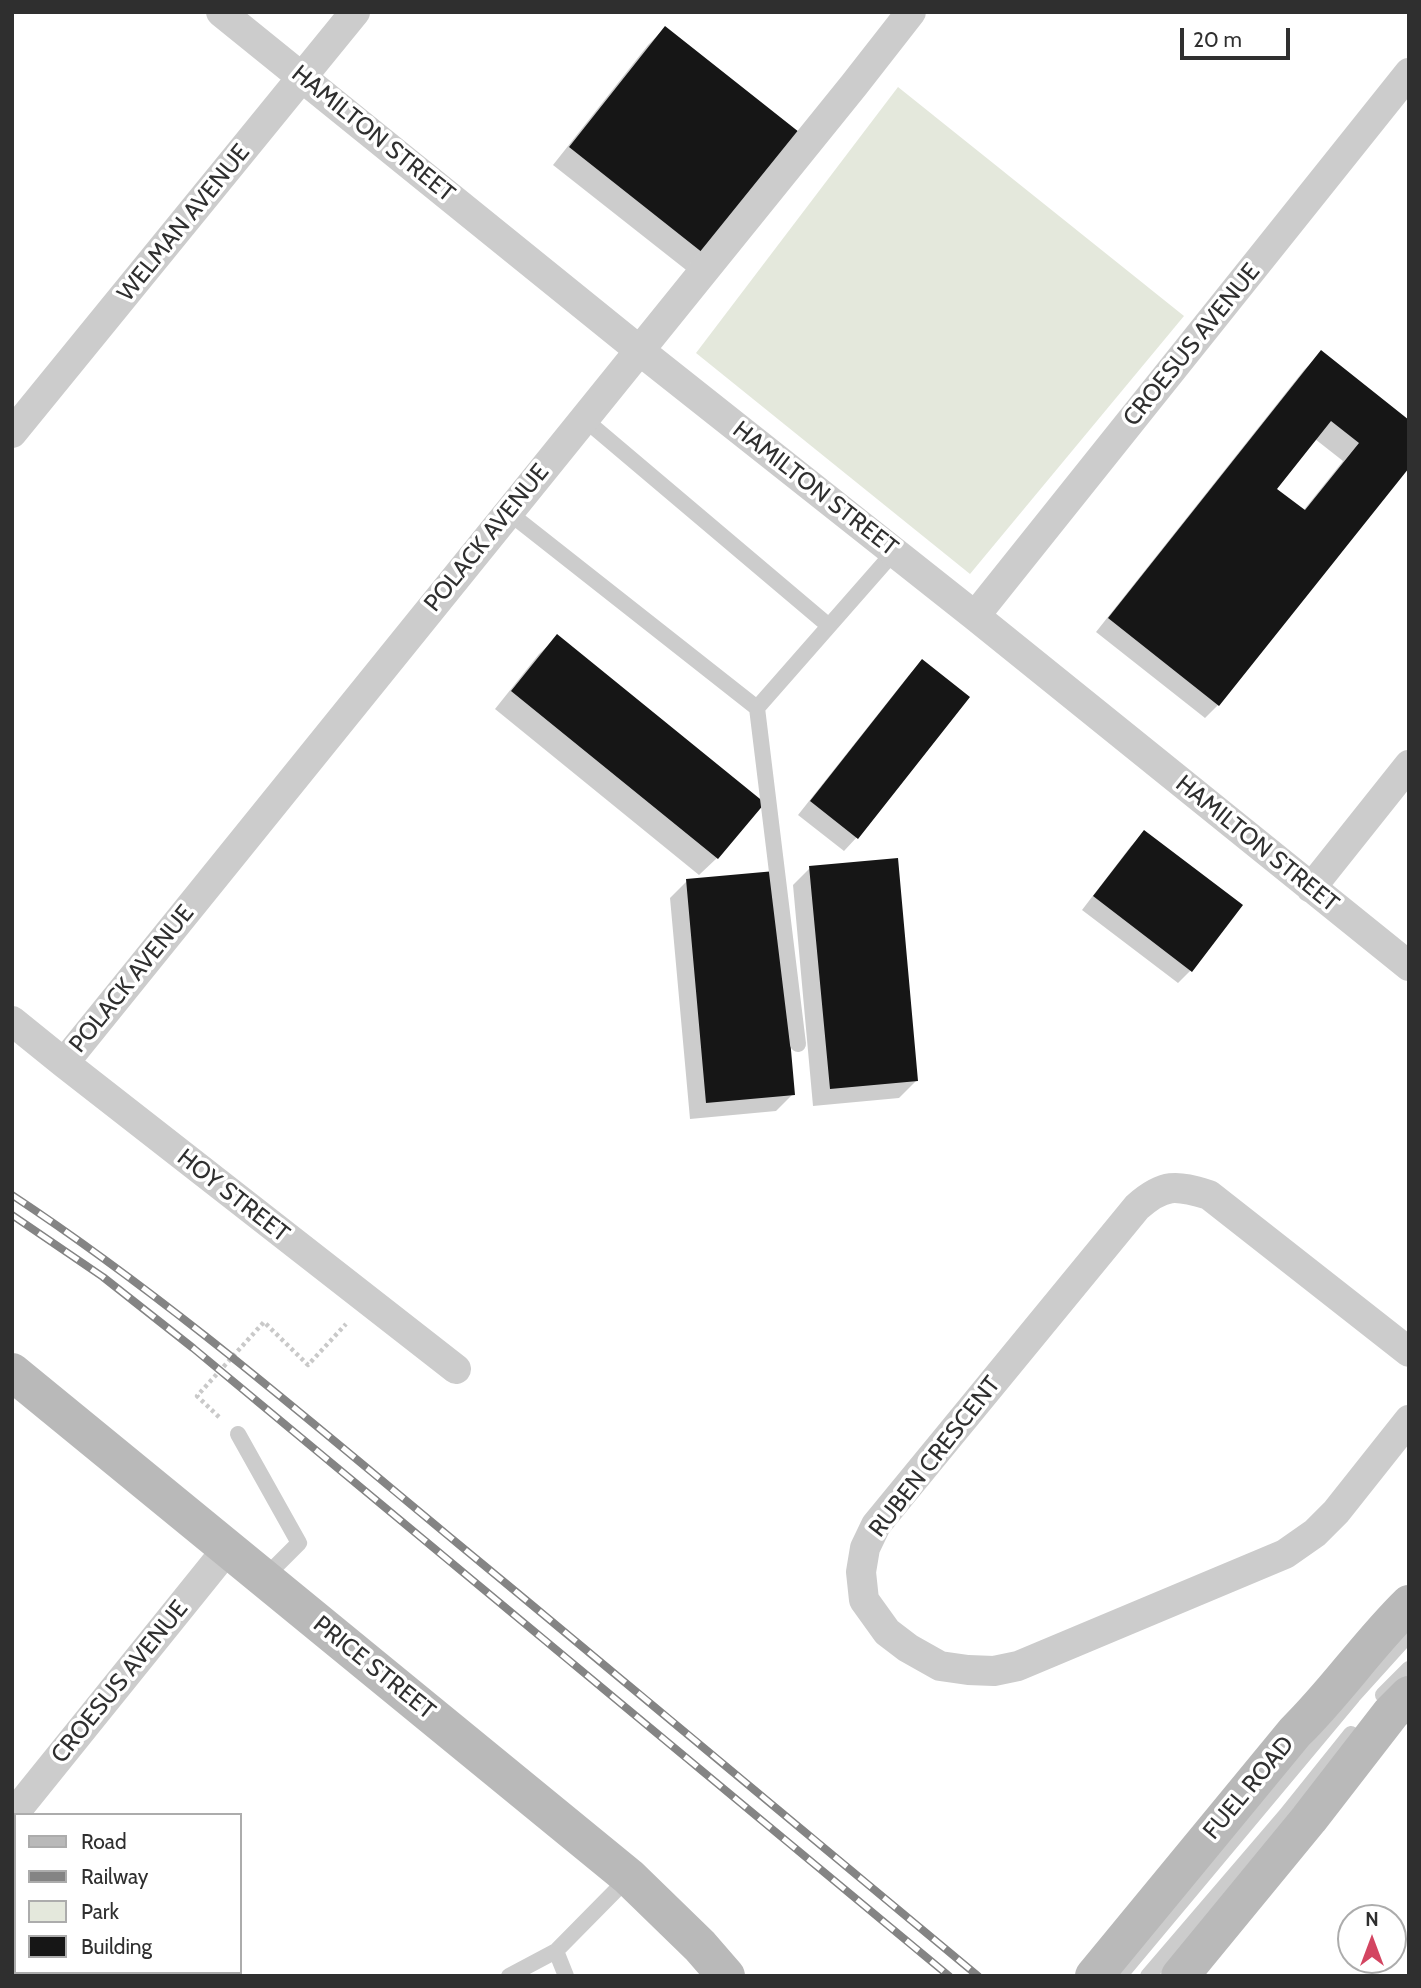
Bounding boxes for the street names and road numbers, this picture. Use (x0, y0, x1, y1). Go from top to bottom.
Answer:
street label: HAMILTON STREET (286, 59, 460, 209)
street label: WELMAN AVENUE (112, 139, 256, 307)
street label: CROESUS AVENUE (1118, 258, 1266, 432)
street label: HAMILTON STREET (727, 416, 903, 562)
street label: POLACK AVENUE (419, 458, 555, 618)
street label: HAMILTON STREET (1170, 769, 1344, 919)
street label: POLACK AVENUE (64, 899, 200, 1059)
street label: HOY STREET (171, 1143, 295, 1249)
street label: RUBEN CRESCENT (863, 1371, 1007, 1543)
street label: CROESUS AVENUE (46, 1595, 194, 1769)
street label: PRICE STREET (307, 1610, 441, 1726)
street label: FUEL ROAD (1198, 1731, 1300, 1845)

